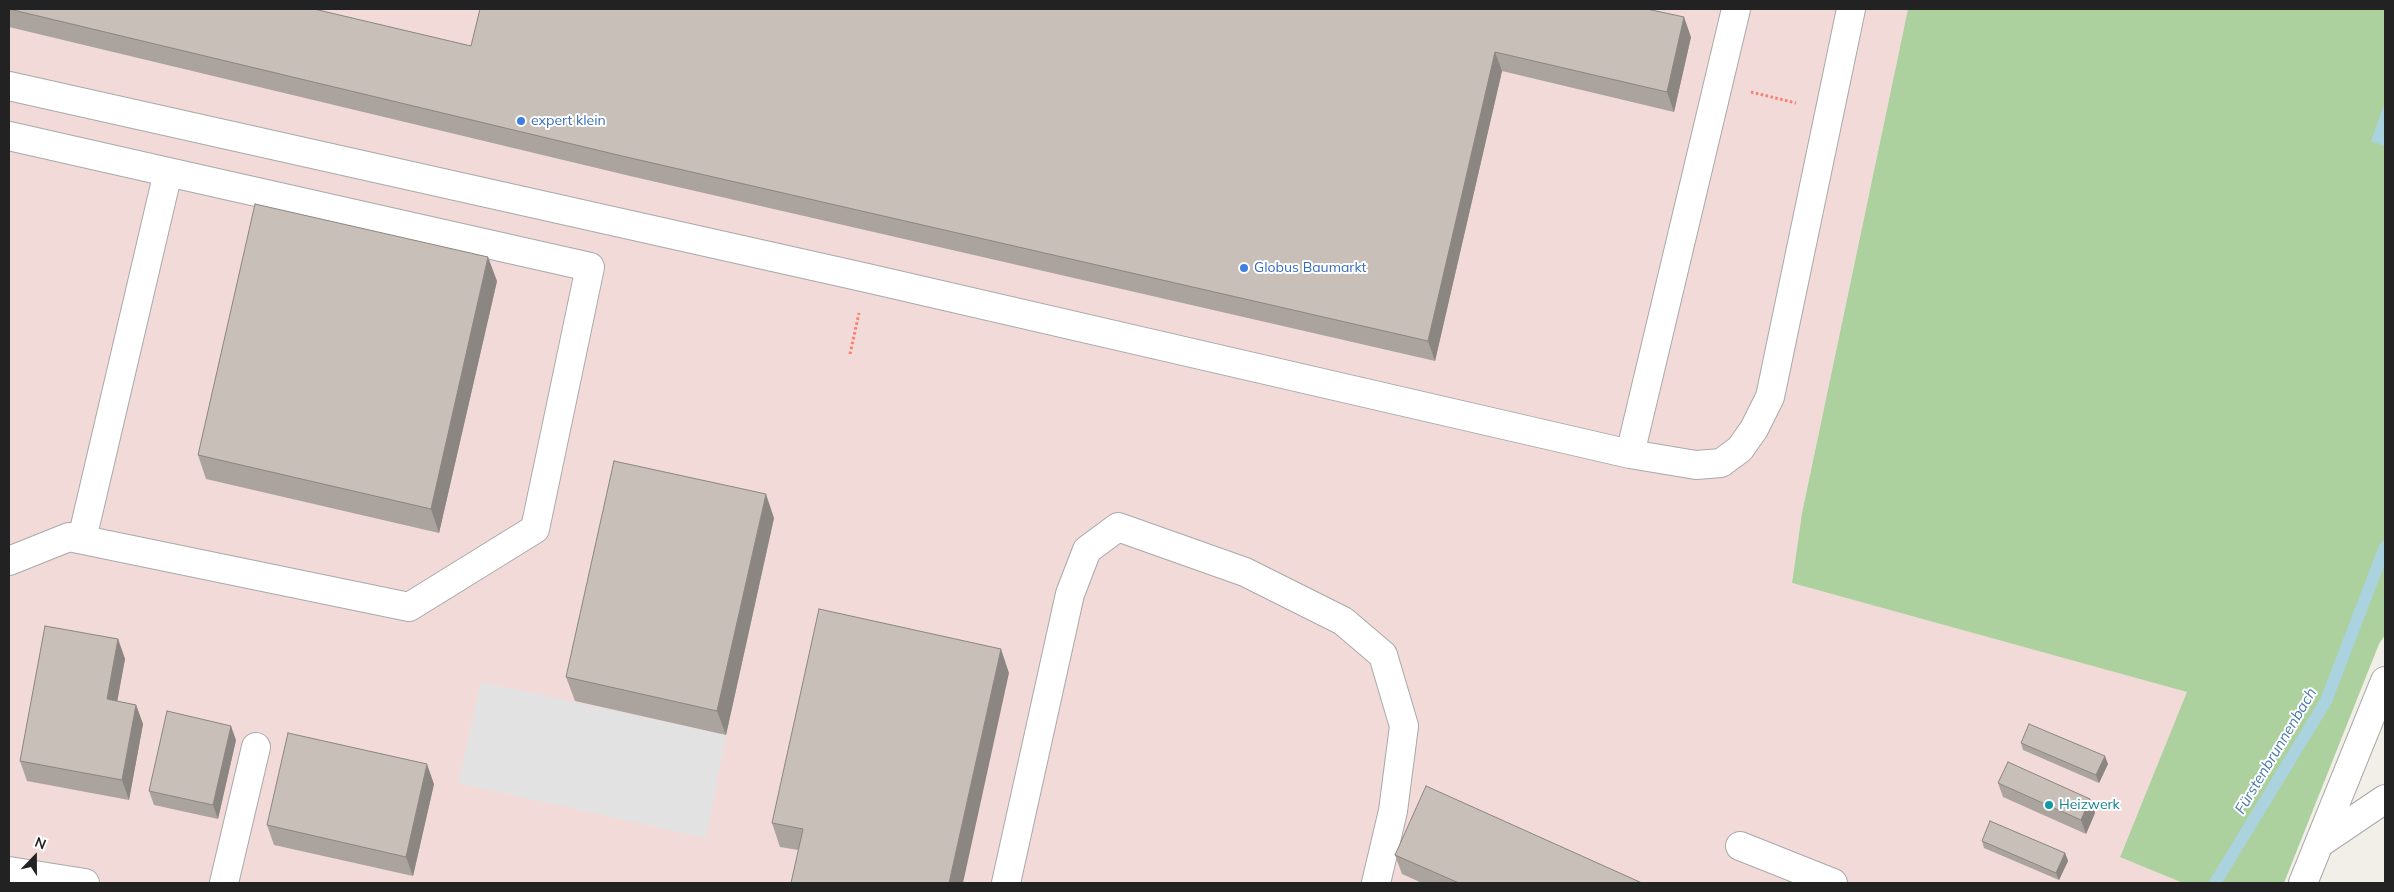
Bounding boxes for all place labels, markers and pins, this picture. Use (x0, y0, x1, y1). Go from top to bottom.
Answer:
place label: expert klein (531, 113, 606, 129)
marker: expert klein (515, 115, 527, 127)
place label: Globus Baumarkt (1254, 260, 1366, 276)
marker: Globus Baumarkt (1238, 262, 1250, 274)
place label: Heizwerk (2059, 797, 2120, 813)
marker: Heizwerk (2043, 799, 2055, 811)

